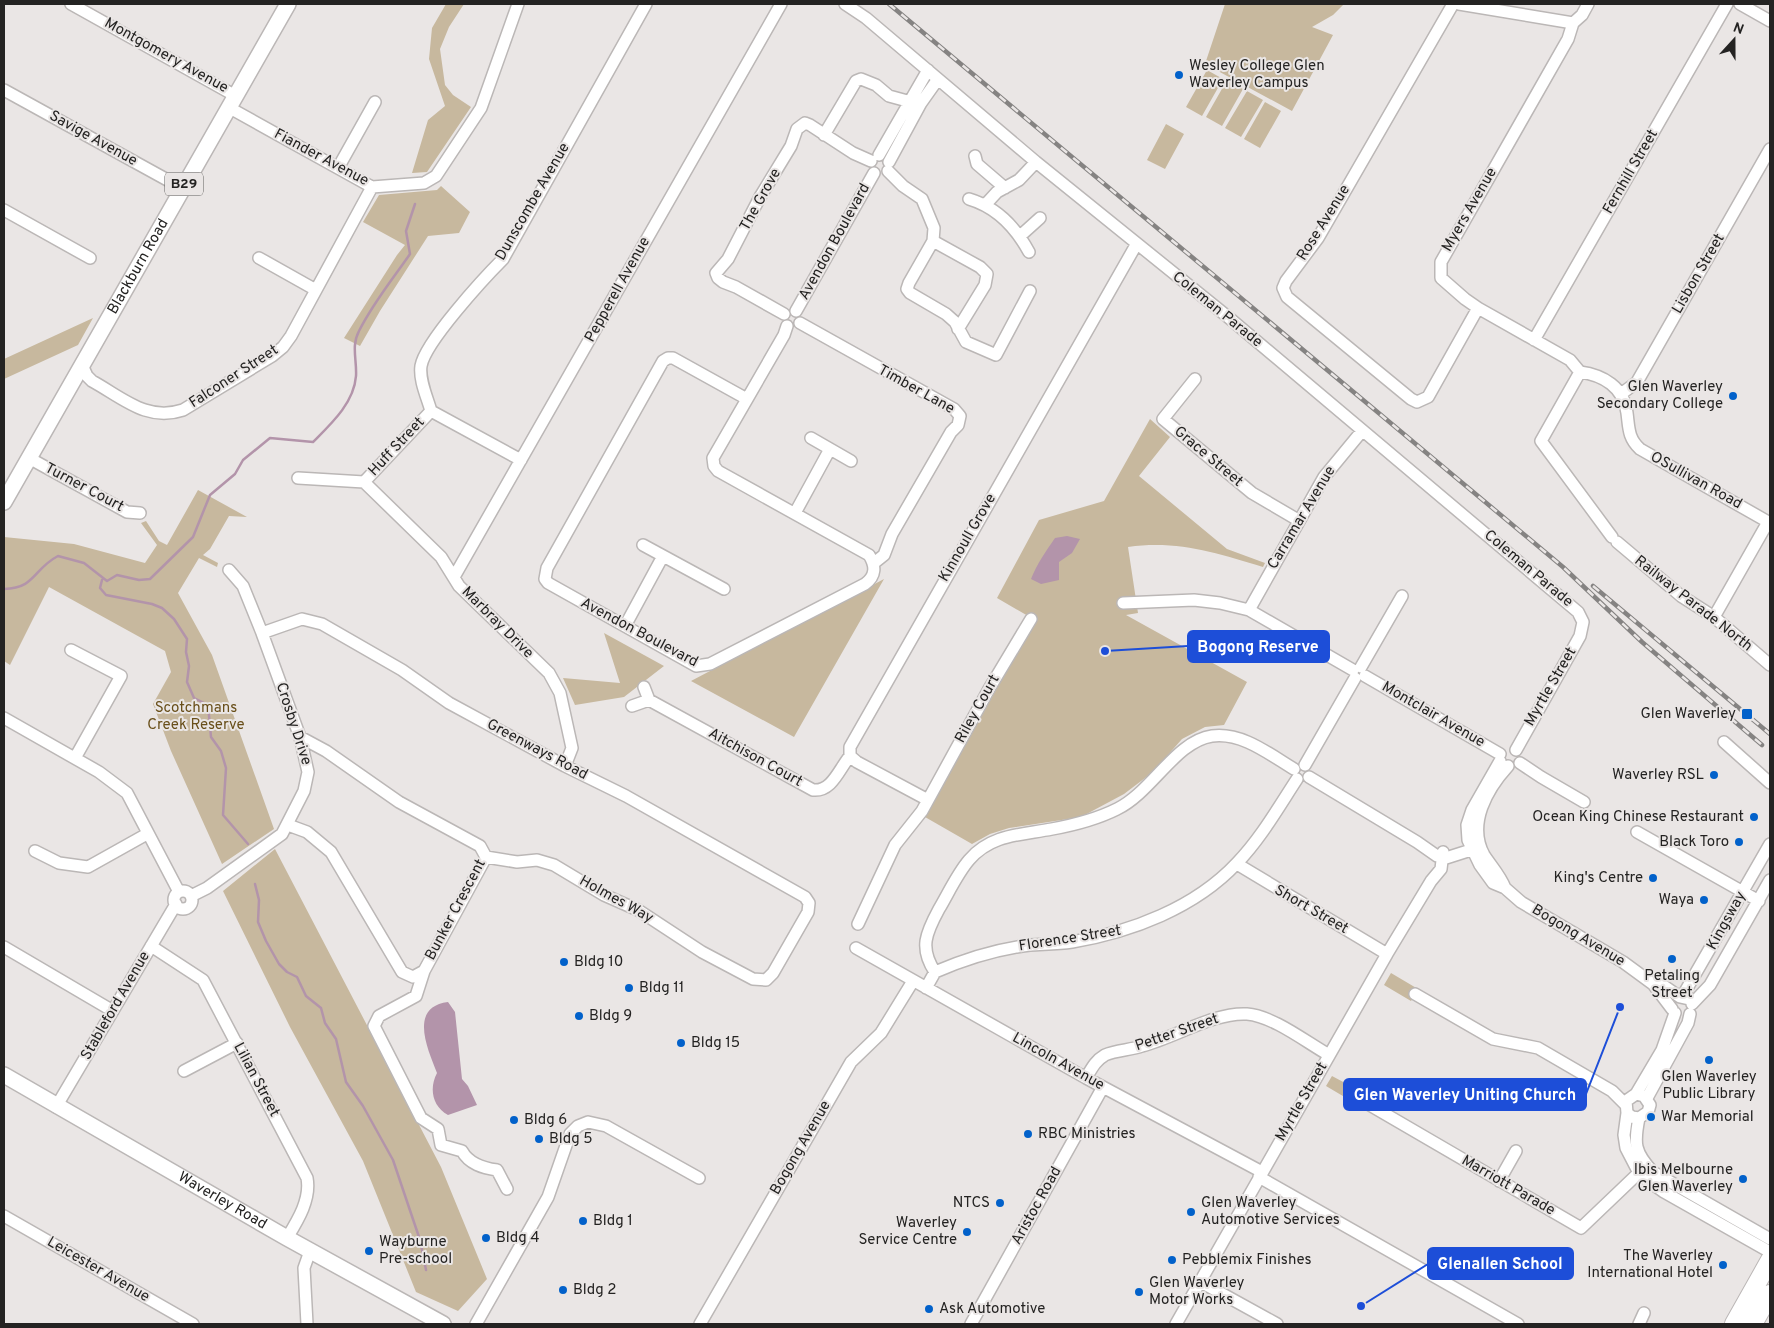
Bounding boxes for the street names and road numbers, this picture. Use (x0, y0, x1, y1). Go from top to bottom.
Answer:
street label: Montgomery Avenue (101, 14, 231, 98)
street label: Savige Avenue (46, 107, 140, 171)
street label: Fiander Avenue (270, 125, 372, 191)
street label: Fernhill Street (1599, 126, 1663, 218)
street label: Dunscombe Avenue (492, 140, 574, 264)
street label: The Grove (736, 165, 786, 235)
street label: Myers Avenue (1438, 165, 1502, 255)
road number: B29 (165, 172, 203, 195)
street label: Avendon Boulevard (795, 180, 875, 304)
street label: Rose Avenue (1293, 182, 1355, 264)
street label: Blackburn Road (104, 215, 173, 318)
street label: Lisbon Street (1668, 231, 1730, 317)
street label: Pepperell Avenue (581, 234, 655, 346)
street label: Coleman Parade (1168, 268, 1266, 352)
street label: Falconer Street (186, 341, 282, 413)
street label: Timber Lane (874, 361, 958, 419)
street label: Huff Street (365, 414, 429, 480)
street label: Grace Street (1170, 423, 1246, 491)
street label: OSullivan Road (1647, 448, 1745, 514)
street label: Turner Court (41, 459, 127, 517)
street label: Carramar Avenue (1264, 463, 1340, 573)
street label: Kinnoull Grove (935, 490, 1001, 586)
street label: Coleman Parade (1480, 526, 1576, 612)
street label: Railway Parade North (1630, 552, 1756, 656)
street label: Marbray Drive (457, 583, 537, 663)
street label: Avendon Boulevard (577, 594, 701, 672)
street label: Myrtle Street (1521, 644, 1581, 730)
street label: Riley Court (951, 671, 1005, 747)
street label: Montclair Avenue (1378, 678, 1488, 752)
street label: Crosby Drive (271, 680, 315, 768)
street label: Greenways Road (483, 715, 591, 785)
street label: Aitchison Court (705, 724, 805, 792)
street label: Bunker Crescent (421, 856, 491, 964)
street label: Holmes Way (576, 872, 657, 928)
street label: Short Street (1271, 881, 1351, 939)
street label: Kingsway (1703, 888, 1751, 954)
street label: Bogong Avenue (1528, 901, 1628, 971)
street label: Florence Street (1017, 922, 1123, 956)
street label: Stableford Avenue (77, 948, 155, 1064)
street label: Petter Street (1133, 1010, 1221, 1056)
street label: Lincoln Avenue (1009, 1029, 1107, 1095)
street label: Lilian Street (229, 1040, 283, 1120)
street label: Myrtle Street (1272, 1059, 1332, 1145)
street label: Bogong Avenue (766, 1098, 836, 1198)
street label: Marriott Parade (1458, 1151, 1558, 1221)
street label: Aristoc Road (1008, 1164, 1066, 1248)
street label: Waverley Road (174, 1168, 270, 1234)
street label: Leicester Avenue (43, 1233, 153, 1307)

